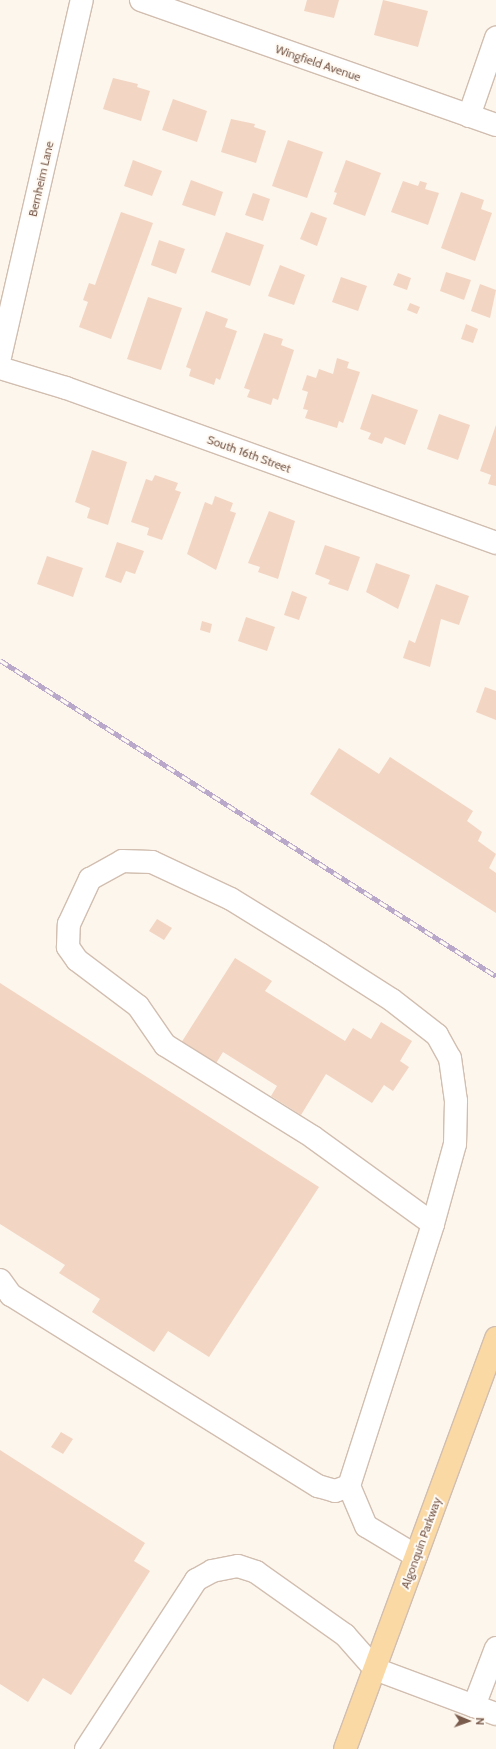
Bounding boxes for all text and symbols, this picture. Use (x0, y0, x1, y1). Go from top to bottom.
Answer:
street label: Wingfield Avenue (273, 42, 363, 84)
street label: Bernheim Lane (25, 140, 57, 218)
street label: South 16th Street (205, 432, 293, 476)
street label: Algonquin Parkway (398, 1495, 444, 1591)
north arrow (448, 1701, 488, 1741)
text: N (473, 1717, 487, 1726)

